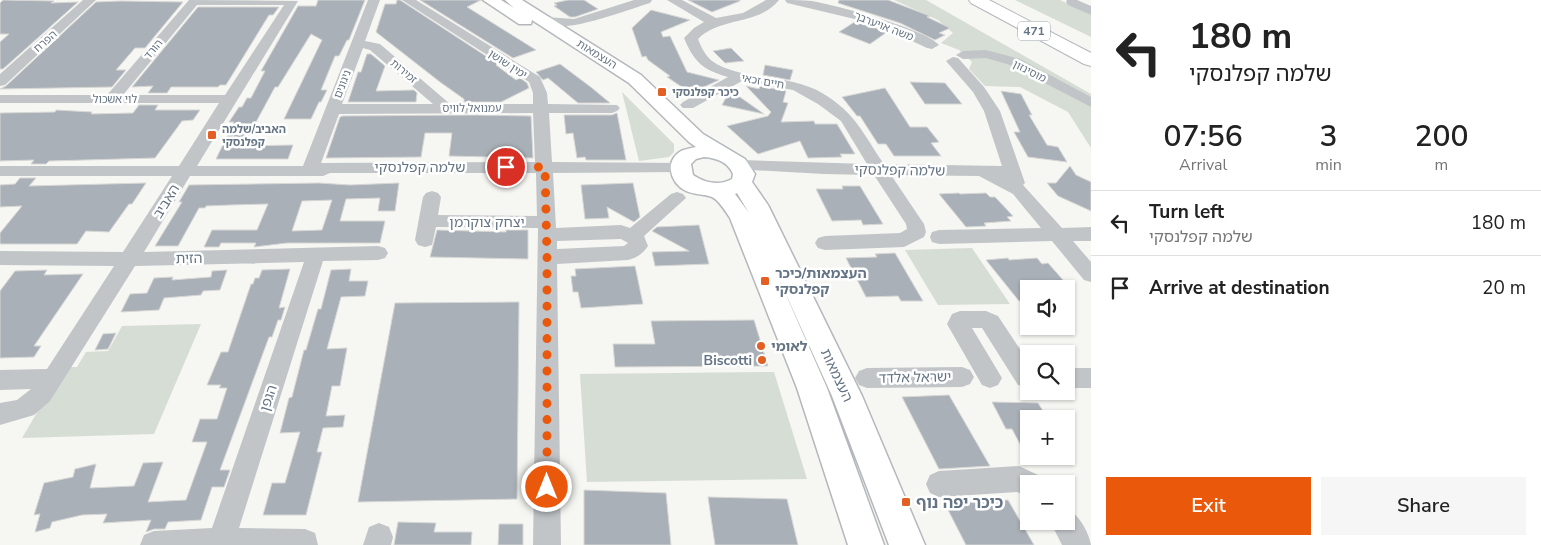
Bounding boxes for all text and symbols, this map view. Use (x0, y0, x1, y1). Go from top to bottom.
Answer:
street label: משה אויערבך (852, 8, 916, 45)
text: 180 m (1189, 13, 1292, 60)
icon: left (1106, 20, 1171, 85)
road number: 471 (1018, 22, 1050, 40)
street label: הפרח (30, 27, 60, 56)
street label: הורד (141, 36, 166, 62)
street label: העצמאות (574, 36, 620, 73)
street label: ימין שושן (486, 46, 530, 82)
street label: זמירות (387, 56, 420, 87)
street label: מוסינזון (1011, 57, 1049, 86)
text: שלמה קפלנסקי (1189, 59, 1332, 89)
street label: ניגונים (330, 68, 355, 100)
street label: חיים זכאי (740, 70, 785, 93)
place label: כיכר קפלנסקי (672, 85, 739, 100)
marker: כיכר קפלנסקי (656, 86, 668, 98)
street label: לוי אשכול (93, 92, 137, 107)
street label: עמנואל לוויס (442, 101, 502, 116)
text: 07:56 (1164, 116, 1243, 157)
text: 3 (1320, 116, 1338, 157)
text: 200 (1414, 116, 1468, 157)
place label: האביב/שלמה קפלנסקי (222, 122, 286, 150)
marker: האביב/שלמה קפלנסקי (206, 129, 218, 141)
pin (485, 146, 527, 188)
icon: arrive (492, 153, 520, 181)
text: Arrival (1179, 154, 1227, 176)
text: min (1315, 154, 1342, 176)
text: m (1435, 154, 1448, 176)
street label: שלמה קפלנסקי (375, 158, 465, 177)
street label: שלמה קפלנסקי (854, 160, 946, 181)
street label: האביב (149, 181, 184, 222)
text: Turn left (1149, 199, 1224, 225)
icon: left (1106, 209, 1134, 237)
text: 180 m (1471, 210, 1526, 236)
street label: יצחק צוקרמן (449, 213, 525, 232)
text: שלמה קפלנסקי (1149, 226, 1253, 248)
street label: הזית (175, 249, 203, 268)
place label: העצמאות/כיכר קפלנסקי (775, 264, 867, 299)
icon: arrive (1106, 274, 1134, 302)
marker: העצמאות/כיכר קפלנסקי (759, 275, 771, 287)
text: Arrive at destination (1149, 275, 1330, 301)
text: 20 m (1482, 275, 1526, 301)
map controls (1020, 280, 1075, 530)
button: sound (1020, 280, 1075, 335)
place label: לאומי (771, 337, 808, 356)
marker: לאומי (755, 340, 767, 352)
street label: העצמאות (816, 345, 857, 405)
button: search (1020, 345, 1075, 400)
place label: Biscotti (704, 351, 752, 370)
marker: Biscotti (756, 354, 768, 366)
street label: ישראל אלדד (879, 367, 951, 388)
street label: הגפן (255, 383, 282, 414)
button: + (1020, 410, 1075, 465)
position arrow (520, 460, 572, 512)
button: − (1020, 475, 1075, 530)
button: Exit (1106, 477, 1311, 535)
button: Share (1321, 477, 1526, 535)
place label: כיכר יפה נוף (916, 492, 1003, 514)
marker: כיכר יפה נוף (900, 496, 912, 508)

